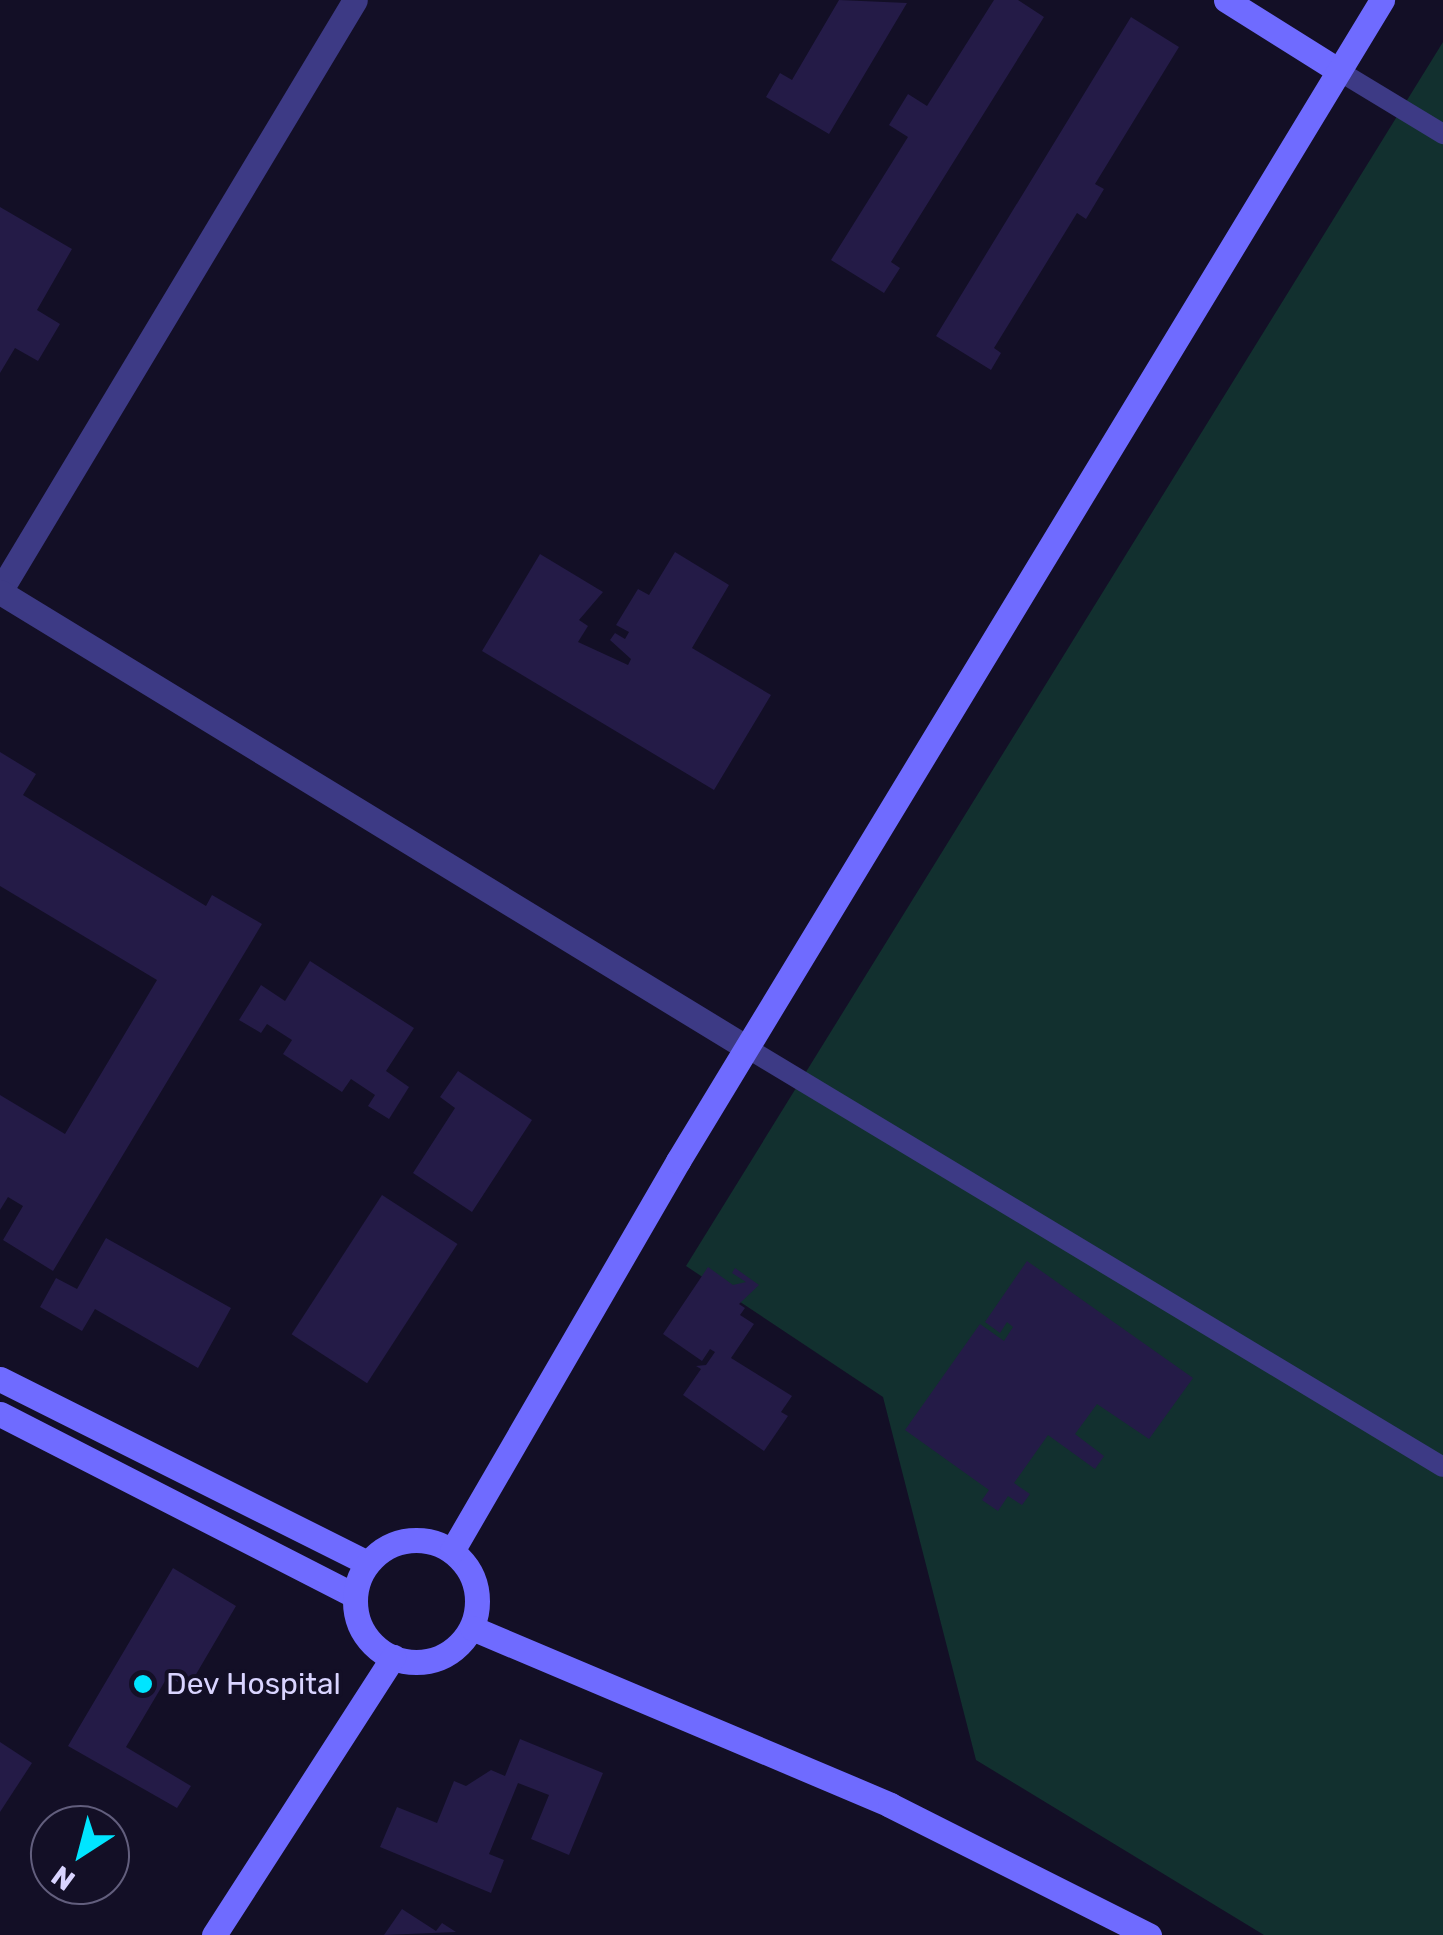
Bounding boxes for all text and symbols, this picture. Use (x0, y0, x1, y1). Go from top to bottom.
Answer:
place label: Dev Hospital (166, 1666, 342, 1702)
marker: Dev Hospital (130, 1671, 156, 1697)
north arrow (30, 1805, 130, 1905)
text: N (45, 1859, 81, 1897)

